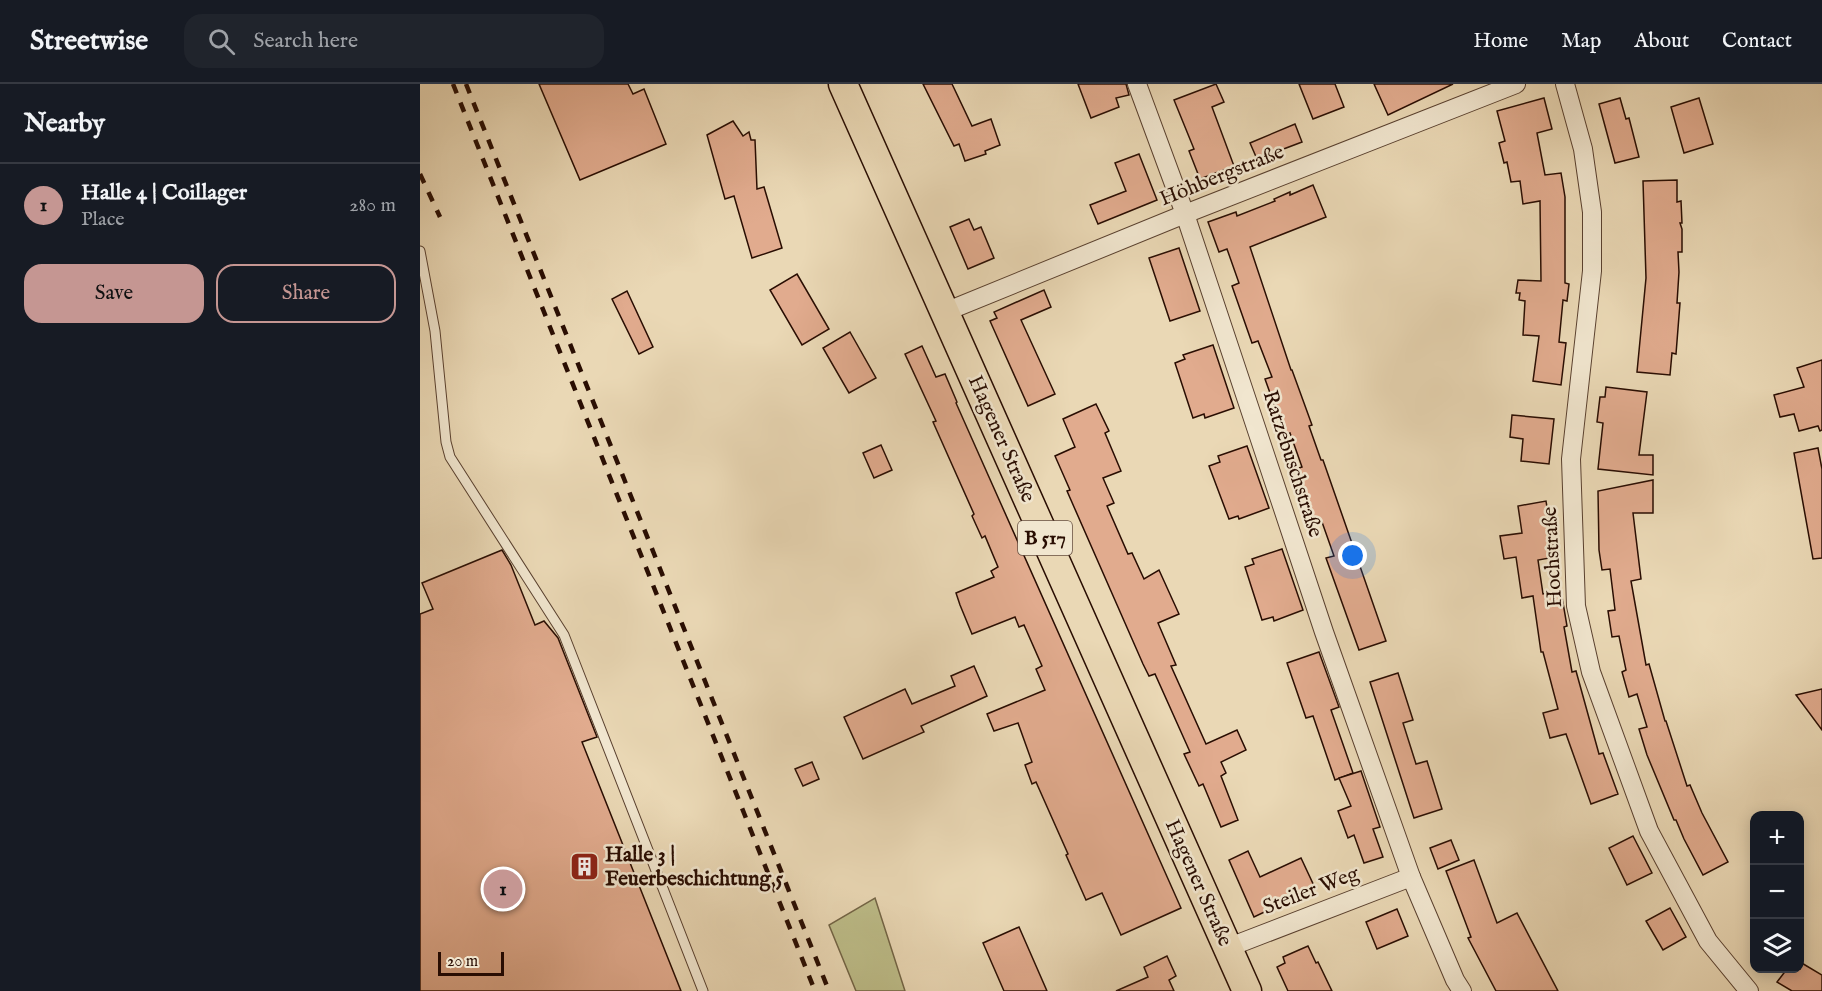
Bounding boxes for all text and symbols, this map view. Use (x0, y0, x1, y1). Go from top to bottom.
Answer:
search box (184, 14, 604, 68)
text: Streetwise (30, 24, 148, 59)
icon: search (205, 25, 238, 58)
text: Search here (253, 27, 358, 55)
text: Home (1473, 28, 1528, 55)
text: Map (1561, 28, 1601, 55)
text: About (1634, 28, 1689, 55)
text: Contact (1722, 28, 1792, 55)
text: Nearby (24, 107, 105, 140)
street label: Höhbergstraße (1156, 139, 1289, 213)
text: Halle 4 | Coillager (81, 179, 247, 207)
text: 1 (40, 193, 47, 218)
text: 280 m (349, 193, 396, 218)
text: Place (81, 207, 124, 232)
button: Save (24, 264, 204, 323)
button: Share (216, 264, 396, 323)
street label: Hagener Straße (961, 371, 1041, 507)
street label: Ratzebuschstraße (1256, 387, 1329, 541)
street label: Hochstraße (1537, 505, 1569, 608)
road number: B 517 (1018, 521, 1072, 555)
your location (1338, 541, 1367, 570)
map controls (1750, 811, 1804, 973)
button: + (1750, 811, 1804, 865)
street label: Hagener Straße (1158, 815, 1238, 951)
place label: Halle 3 | Feuerbeschichtung 5 (605, 842, 783, 893)
building icon: Halle 3 | Feuerbeschichtung 5 (568, 851, 600, 883)
street label: Steiler Weg (1259, 860, 1363, 922)
button: − (1750, 865, 1804, 919)
pin: 1 (484, 866, 523, 912)
button: layers (1750, 919, 1804, 973)
scale bar (438, 949, 504, 976)
text: 20 m (447, 952, 478, 972)

